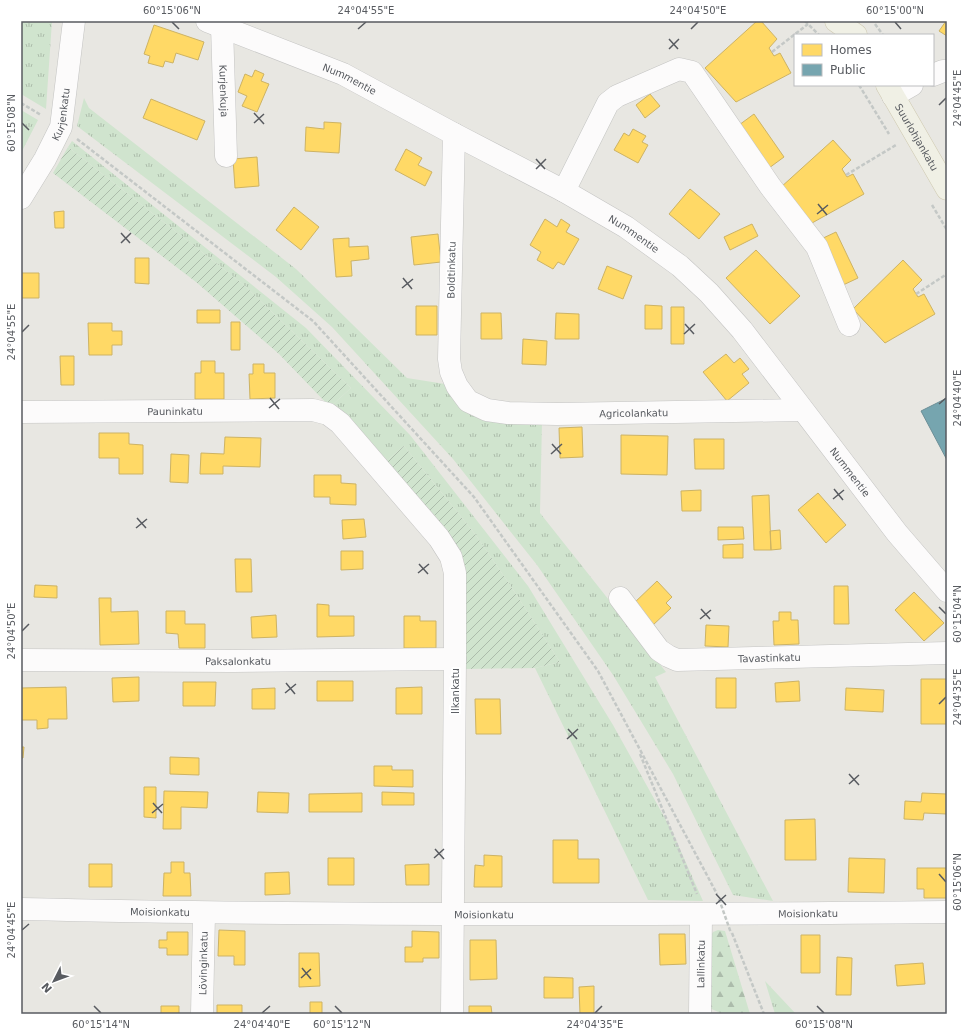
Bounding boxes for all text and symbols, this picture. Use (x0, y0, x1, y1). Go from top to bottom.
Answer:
text: 60°15'06"N (143, 5, 201, 16)
text: 24°04'55"E (338, 5, 394, 16)
text: 24°04'50"E (670, 5, 726, 16)
text: 60°15'00"N (866, 5, 924, 16)
legend (794, 34, 934, 86)
text: Homes (830, 43, 872, 57)
street label: Nummentie (321, 62, 378, 97)
text: Public (830, 63, 866, 77)
street label: Kurjenkuja (217, 65, 230, 117)
text: 24°04'45"E (952, 70, 963, 126)
street label: Kurjenkatu (50, 87, 72, 143)
text: 60°15'08"N (6, 94, 17, 152)
street label: Suurlohjankatu (893, 102, 940, 173)
street label: Nummentie (606, 213, 661, 255)
street label: Boldtinkatu (446, 241, 457, 299)
text: 24°04'55"E (6, 304, 17, 360)
text: 24°04'40"E (952, 370, 963, 426)
street label: Pauninkatu (147, 406, 203, 417)
street label: Agricolankatu (599, 407, 668, 419)
street label: Nummentie (828, 445, 872, 499)
text: 60°15'04"N (952, 585, 963, 643)
text: 24°04'50"E (6, 603, 17, 659)
street label: Tavastinkatu (737, 652, 801, 664)
street label: Paksalonkatu (205, 656, 271, 667)
street label: Ilkankatu (450, 668, 461, 714)
text: 24°04'35"E (952, 669, 963, 725)
text: 60°15'06"N (952, 853, 963, 911)
text: 24°04'45"E (6, 902, 17, 958)
street label: Moisionkatu (130, 906, 190, 918)
street label: Moisionkatu (778, 908, 838, 919)
street label: Moisionkatu (454, 909, 514, 920)
street label: Lövinginkatu (197, 931, 210, 995)
street label: Lallinkatu (695, 940, 707, 988)
north arrow (34, 961, 74, 1001)
text: N (39, 980, 55, 995)
text: 60°15'14"N (72, 1019, 130, 1030)
text: 24°04'40"E (234, 1019, 290, 1030)
text: 60°15'12"N (313, 1019, 371, 1030)
text: 24°04'35"E (567, 1019, 623, 1030)
text: 60°15'08"N (795, 1019, 853, 1030)

